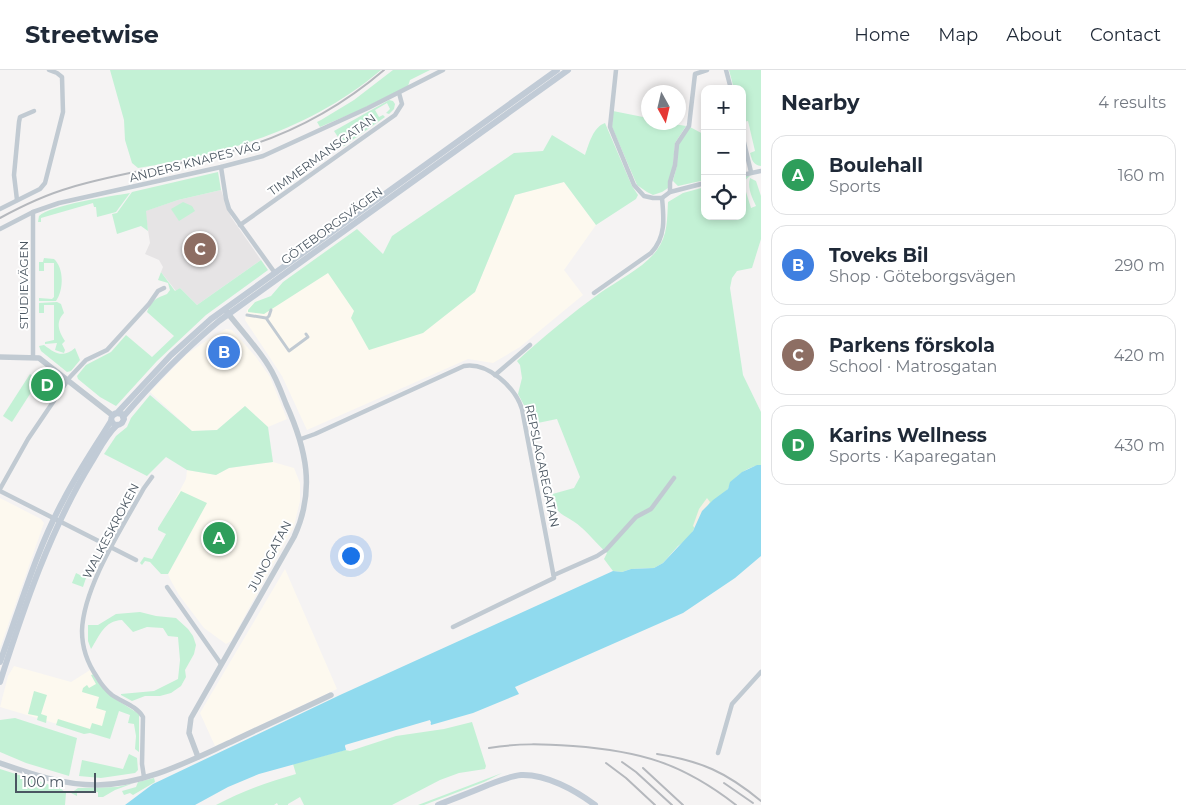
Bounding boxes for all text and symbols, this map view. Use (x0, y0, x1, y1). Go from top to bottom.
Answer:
text: Streetwise (25, 20, 159, 49)
text: Home (854, 24, 910, 46)
text: Map (938, 24, 978, 46)
text: About (1006, 24, 1062, 46)
text: Contact (1090, 24, 1161, 46)
north arrow (641, 85, 686, 130)
map controls (701, 85, 746, 220)
button: + (701, 85, 746, 130)
text: Nearby (781, 90, 860, 115)
text: 4 results (1098, 93, 1166, 112)
street label: TIMMERMANSGATAN (265, 110, 379, 199)
button: − (701, 130, 746, 175)
street label: ANDERS KNAPES VÄG (127, 138, 262, 185)
text: Boulehall (829, 154, 923, 177)
text: A (792, 166, 804, 185)
text: 160 m (1118, 166, 1165, 185)
button: locate (701, 175, 746, 220)
text: Sports (829, 177, 881, 196)
street label: GÖTEBORGSVÄGEN (278, 184, 385, 268)
pin: C (184, 230, 216, 268)
street label: STUDIEVÄGEN (16, 241, 31, 329)
text: Toveks Bil (829, 244, 928, 267)
text: B (792, 256, 804, 275)
text: 290 m (1114, 256, 1165, 275)
text: Shop · Göteborgsvägen (829, 267, 1016, 286)
pin: B (208, 333, 240, 371)
text: Parkens förskola (829, 334, 995, 357)
text: C (792, 346, 804, 365)
text: 420 m (1114, 346, 1165, 365)
text: School · Matrosgatan (829, 357, 997, 376)
pin: D (31, 366, 63, 404)
street label: REPSLAGAREGATAN (522, 403, 563, 529)
text: Karins Wellness (829, 424, 987, 447)
text: D (791, 436, 805, 455)
text: 430 m (1114, 436, 1165, 455)
text: Sports · Kaparegatan (829, 447, 997, 466)
street label: WALKESKROKEN (79, 480, 142, 581)
street label: JUNOGATAN (244, 518, 294, 594)
pin: A (203, 519, 235, 557)
your location (338, 543, 364, 569)
scale bar (15, 770, 96, 793)
text: 100 m (22, 773, 64, 791)

